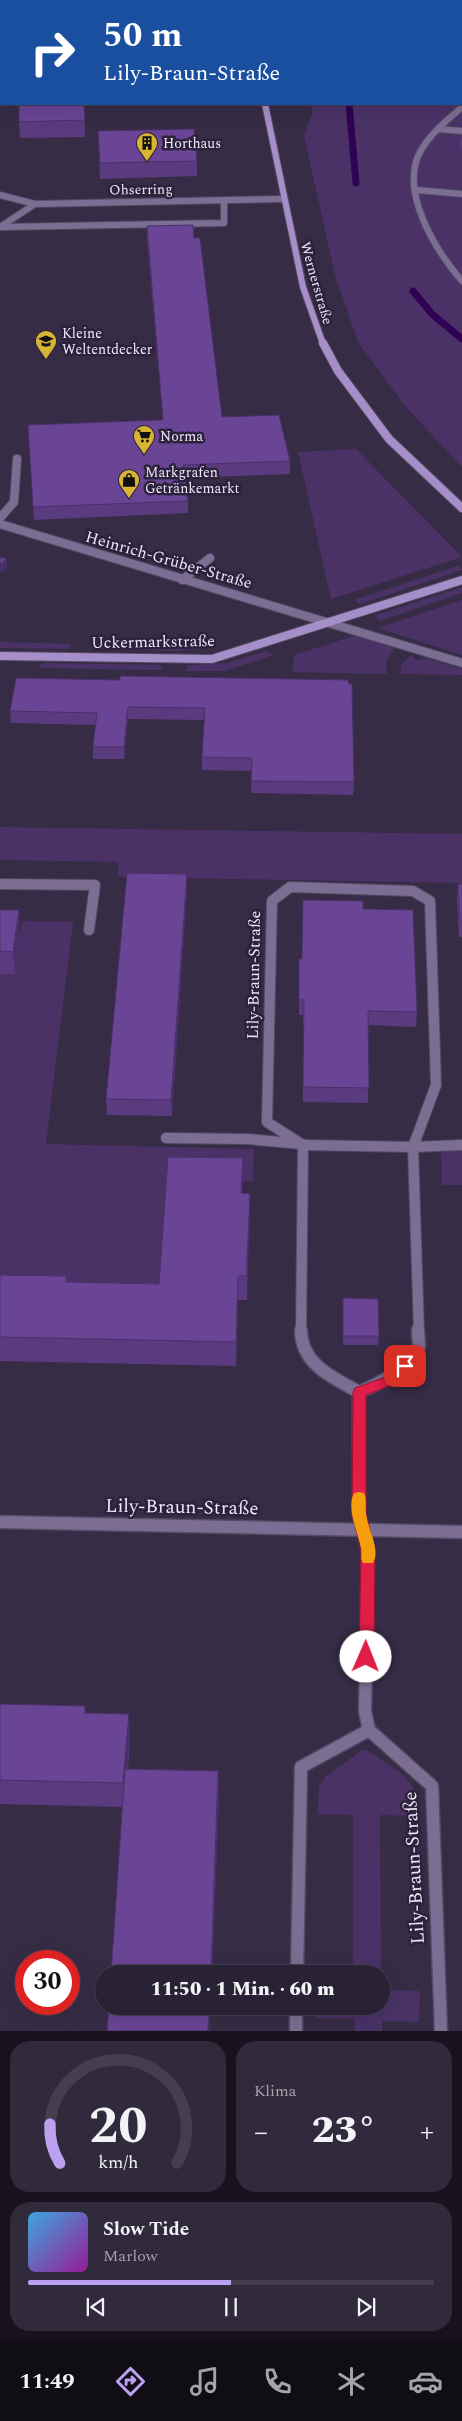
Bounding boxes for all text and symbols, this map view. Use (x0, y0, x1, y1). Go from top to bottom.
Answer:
text: 50 m (103, 9, 183, 62)
icon: right (20, 20, 85, 85)
text: Lily-Braun-Straße (103, 57, 280, 90)
building icon: Horthaus (135, 131, 159, 162)
place label: Horthaus (163, 133, 221, 154)
street label: Ohserring (109, 178, 173, 201)
street label: Wernerstraße (295, 239, 338, 327)
place label: Kleine Weltentdecker (62, 323, 153, 360)
school or university icon: Kleine Weltentdecker (34, 329, 58, 360)
supermarket icon: Norma (132, 424, 156, 455)
place label: Norma (160, 426, 203, 447)
place label: Markgrafen Getränkemarkt (145, 462, 240, 499)
shop icon: Markgrafen Getränkemarkt (117, 468, 141, 499)
street label: Heinrich-Grüber-Straße (83, 525, 255, 595)
street label: Uckermarkstraße (91, 629, 215, 655)
street label: Lily-Braun-Straße (241, 910, 267, 1040)
pin (384, 1345, 426, 1387)
icon: arrive (391, 1352, 419, 1380)
street label: Lily-Braun-Straße (105, 1492, 259, 1523)
position arrow (339, 1630, 391, 1682)
street label: Lily-Braun-Straße (396, 1791, 433, 1945)
speed limit sign: 30 (15, 1950, 80, 2015)
text: 11:50 · 1 Min. · 60 m (150, 1975, 335, 2004)
text: Klima (254, 2079, 296, 2103)
text: 20 (89, 2087, 147, 2166)
text: 23° (312, 2102, 376, 2160)
text: − (254, 2111, 268, 2154)
text: + (420, 2111, 434, 2154)
text: km/h (98, 2149, 138, 2176)
text: Slow Tide (103, 2215, 189, 2244)
text: Marlow (103, 2244, 158, 2268)
icon: previous (82, 2293, 110, 2321)
icon: pause (217, 2293, 245, 2321)
icon: next (352, 2293, 380, 2321)
icon: directions (113, 2364, 148, 2399)
icon: music (187, 2364, 222, 2399)
icon: phone (260, 2364, 295, 2399)
icon: climate (334, 2364, 369, 2399)
icon: car (408, 2364, 443, 2399)
text: 11:49 (19, 2365, 75, 2398)

